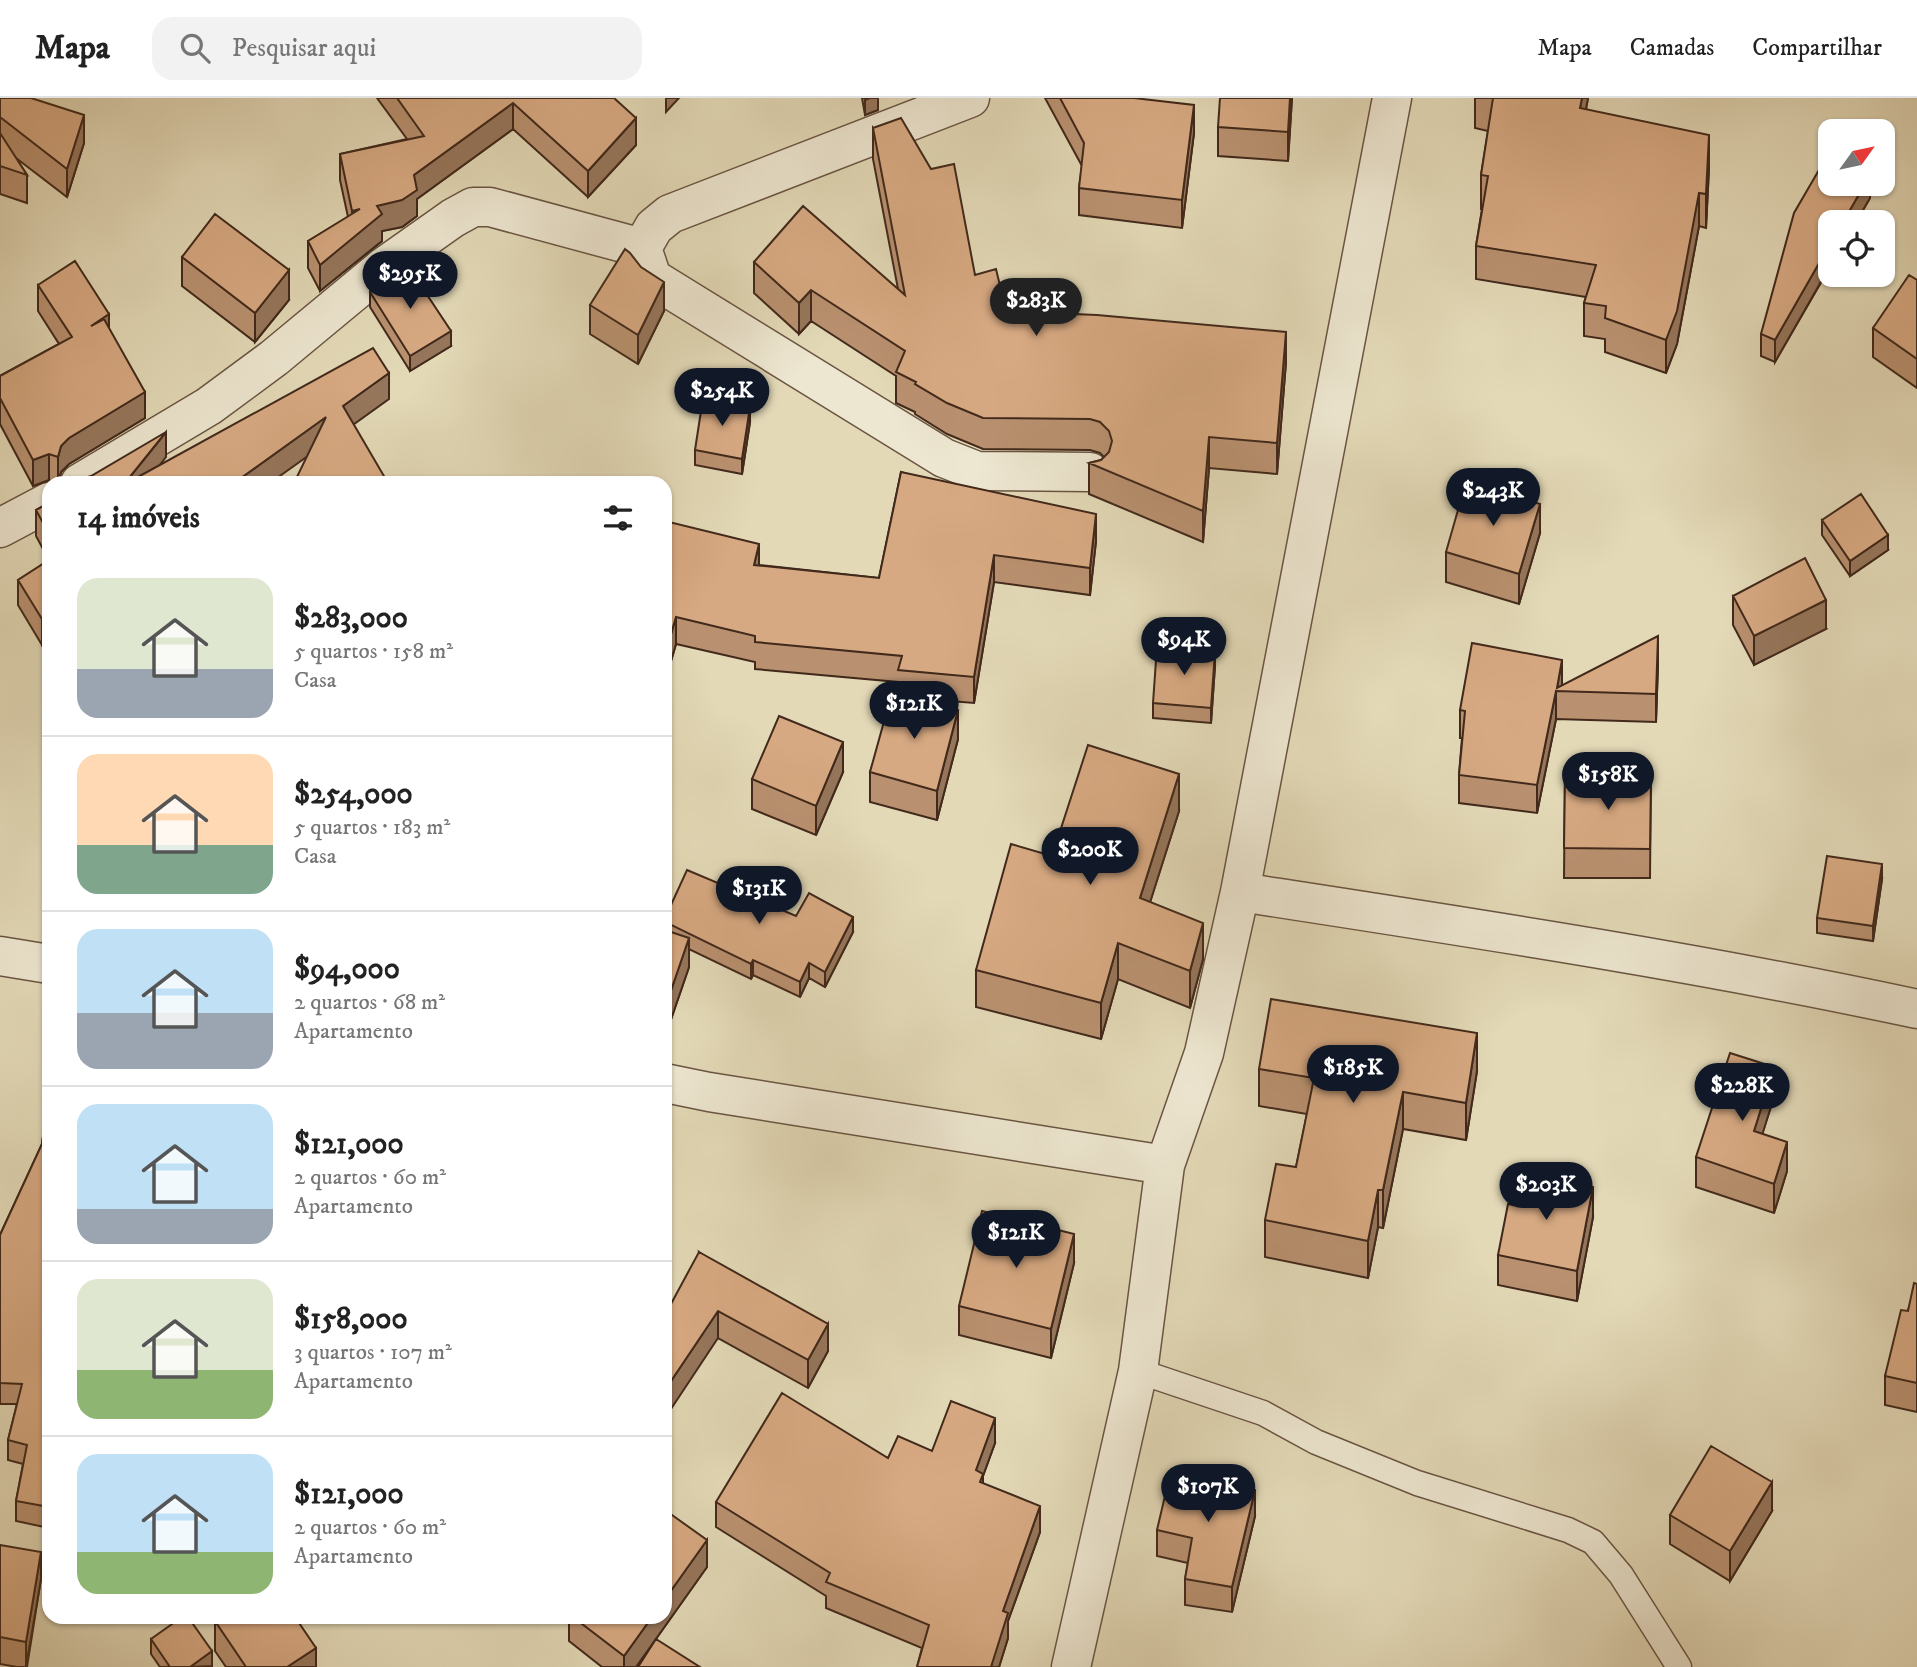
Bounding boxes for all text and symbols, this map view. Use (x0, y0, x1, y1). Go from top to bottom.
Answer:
search box (152, 17, 642, 80)
text: Mapa (35, 28, 110, 69)
icon: search (176, 29, 214, 67)
text: Pesquisar aqui (232, 32, 376, 65)
text: Mapa (1537, 33, 1592, 63)
text: Camadas (1630, 33, 1714, 63)
text: Compartilhar (1752, 33, 1882, 63)
north arrow (1818, 119, 1895, 196)
map controls (1818, 119, 1895, 287)
button: locate (1818, 210, 1895, 287)
pin: $295K (361, 252, 459, 311)
text: $295K (379, 259, 441, 288)
pin: $283K (987, 278, 1085, 338)
text: $283K (1006, 286, 1066, 315)
pin: $254K (673, 368, 771, 428)
text: $254K (690, 376, 754, 405)
pin: $243K (1444, 468, 1542, 528)
text: $243K (1462, 476, 1524, 505)
icon: filters (599, 499, 637, 537)
text: 14 imóveis (77, 500, 200, 537)
text: $283,000 (294, 600, 408, 637)
icon: home (133, 606, 217, 690)
pin: $94K (1143, 618, 1225, 677)
text: $94K (1157, 625, 1211, 654)
text: 5 quartos · 158 m² (294, 637, 453, 666)
text: Casa (294, 666, 337, 695)
pin: $121K (865, 682, 963, 741)
text: $121K (886, 689, 942, 718)
pin: $158K (1559, 752, 1657, 812)
text: $158K (1578, 760, 1638, 789)
text: $254,000 (294, 776, 413, 813)
icon: home (133, 782, 217, 866)
text: 5 quartos · 183 m² (294, 813, 450, 842)
pin: $200K (1041, 828, 1139, 887)
text: $200K (1058, 835, 1122, 864)
text: Casa (294, 842, 337, 871)
pin: $131K (710, 866, 808, 926)
text: $131K (732, 874, 786, 903)
text: $94,000 (294, 951, 400, 988)
icon: home (133, 957, 217, 1041)
text: 2 quartos · 68 m² (294, 988, 445, 1017)
text: Apartamento (294, 1017, 413, 1046)
pin: $185K (1304, 1046, 1402, 1105)
text: $185K (1323, 1053, 1383, 1082)
pin: $228K (1693, 1063, 1791, 1123)
text: $228K (1711, 1071, 1773, 1100)
text: $121,000 (294, 1126, 404, 1163)
icon: home (133, 1132, 217, 1216)
pin: $203K (1497, 1162, 1595, 1222)
text: 2 quartos · 60 m² (294, 1163, 446, 1192)
text: $203K (1516, 1170, 1576, 1199)
text: Apartamento (294, 1192, 413, 1221)
pin: $121K (967, 1210, 1065, 1270)
text: $121K (988, 1218, 1044, 1247)
text: $158,000 (294, 1301, 408, 1338)
icon: home (133, 1307, 217, 1391)
text: 3 quartos · 107 m² (294, 1338, 452, 1367)
text: Apartamento (294, 1367, 413, 1396)
pin: $107K (1159, 1464, 1257, 1524)
text: $107K (1177, 1472, 1239, 1501)
text: $121,000 (294, 1476, 404, 1513)
icon: home (133, 1482, 217, 1566)
text: 2 quartos · 60 m² (294, 1513, 446, 1542)
text: Apartamento (294, 1542, 413, 1571)

